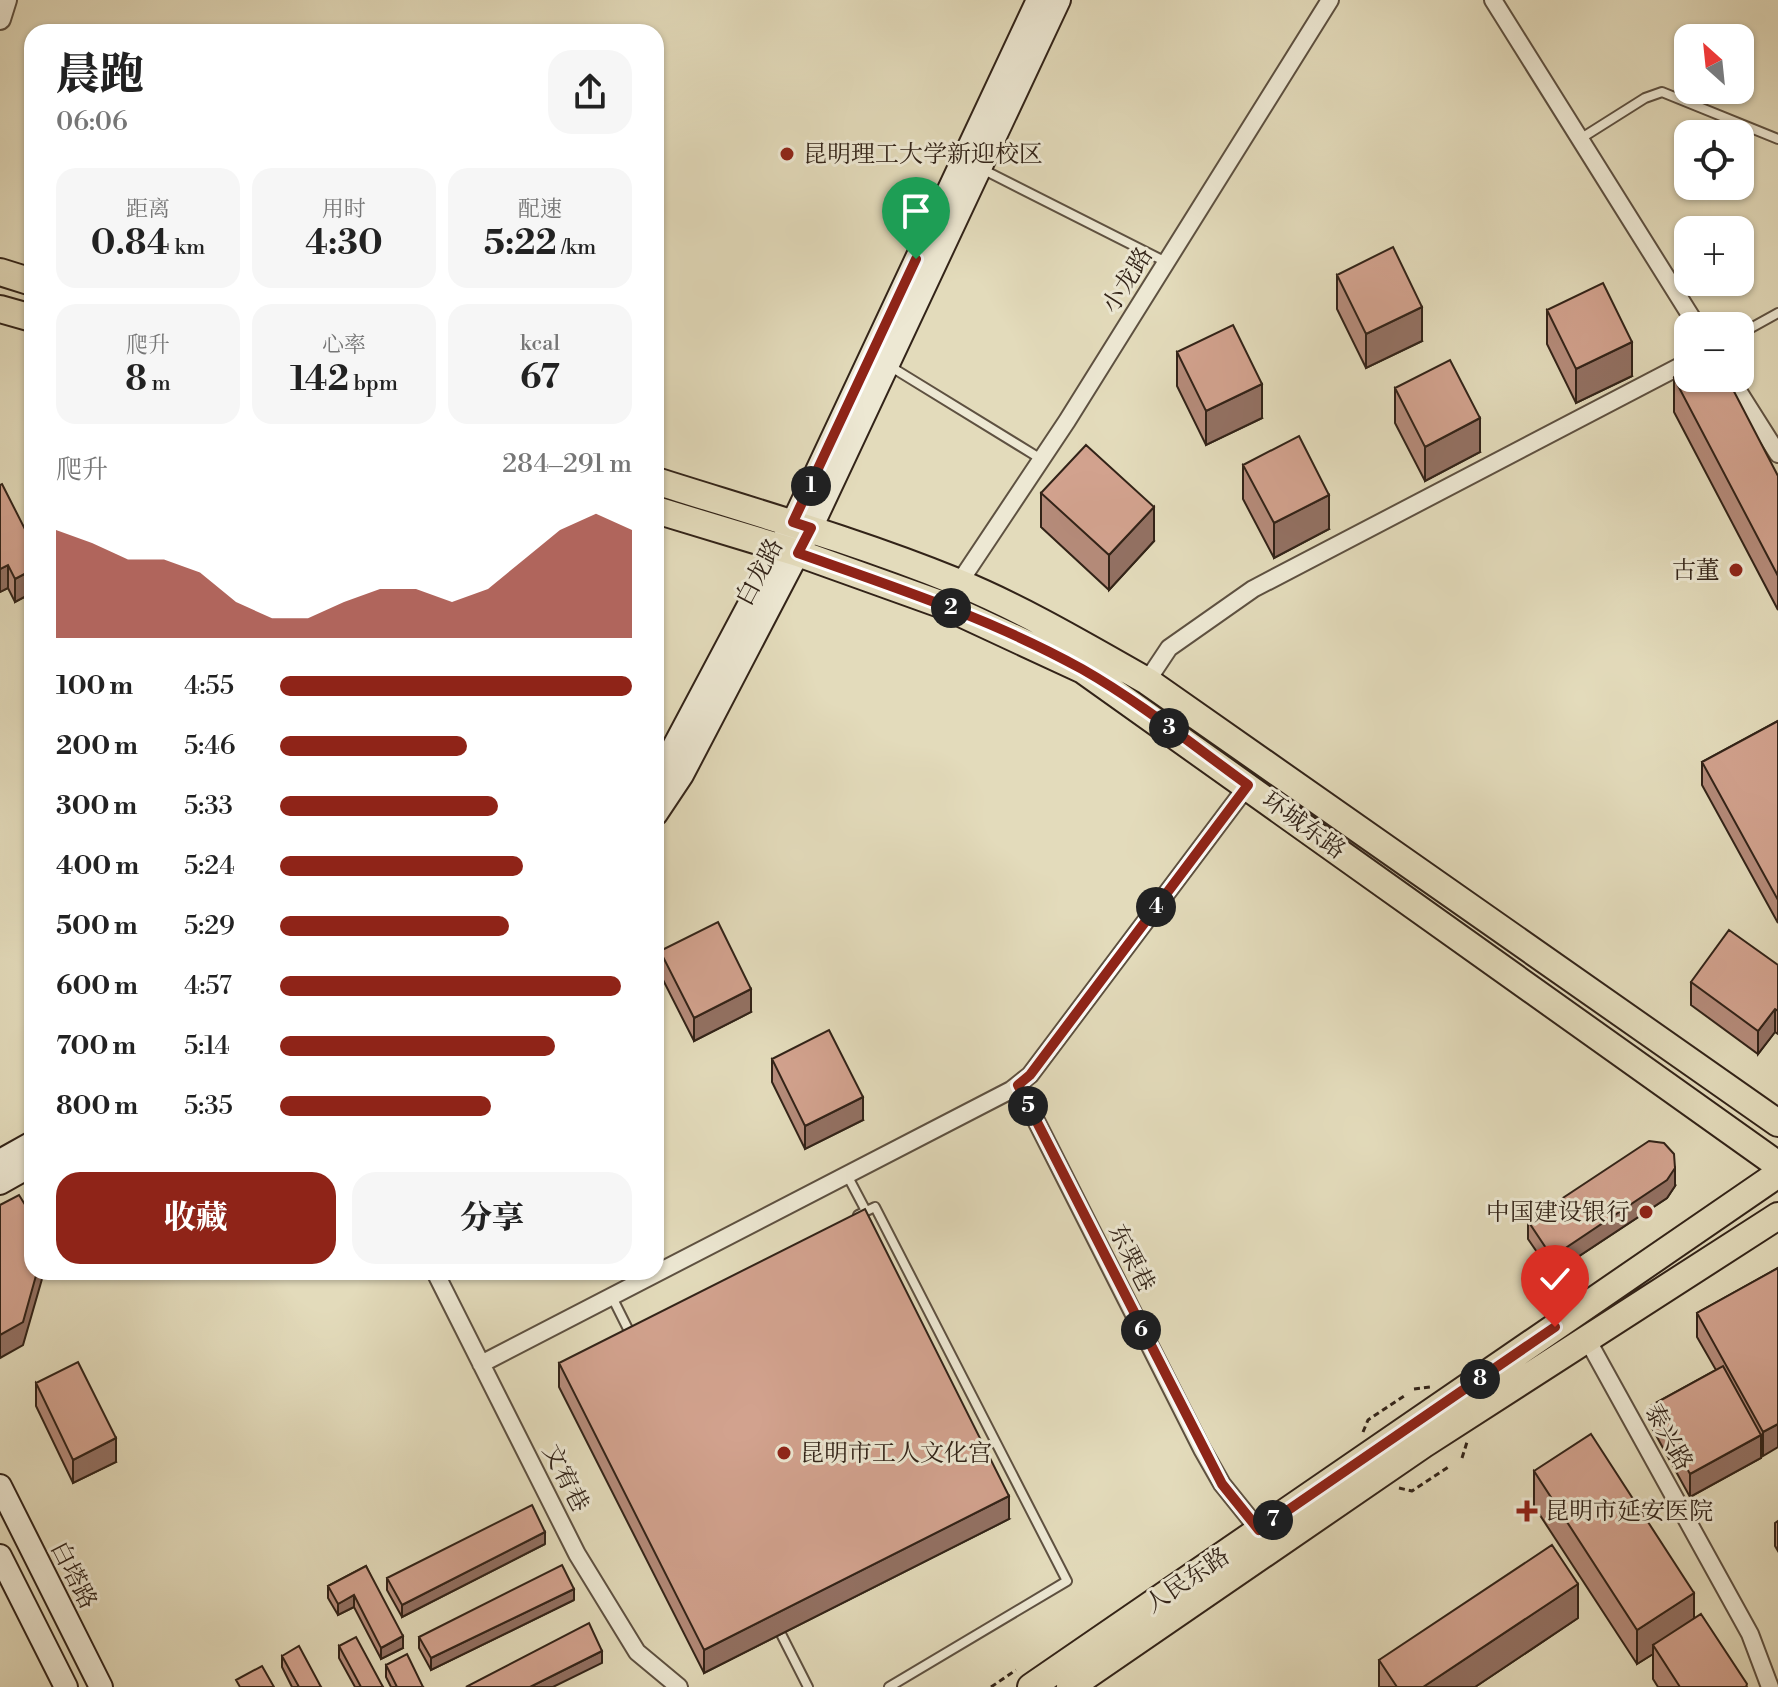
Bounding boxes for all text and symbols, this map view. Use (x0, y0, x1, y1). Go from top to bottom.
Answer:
north arrow (1674, 24, 1754, 104)
map controls (1674, 24, 1754, 392)
text: 晨跑 (56, 48, 144, 103)
button: share (548, 50, 632, 134)
text: 06:06 (56, 106, 128, 138)
button: locate (1674, 120, 1754, 200)
place label: 昆明理工大学新迎校区 (803, 140, 1043, 170)
marker: 昆明理工大学新迎校区 (778, 145, 796, 163)
pin (882, 177, 950, 259)
icon: arrive (894, 189, 938, 233)
text: 距离 (126, 196, 170, 223)
text: 用时 (322, 196, 366, 223)
text: 配速 (518, 196, 562, 223)
button: + (1674, 216, 1754, 296)
text: 0.84 (91, 223, 170, 265)
text: 4:30 (305, 223, 383, 265)
text: 5:22 (484, 223, 557, 265)
text: km (170, 234, 205, 261)
text: /km (557, 234, 596, 261)
street label: 小龙路 (1096, 242, 1160, 319)
button: − (1674, 312, 1754, 392)
text: kcal (520, 330, 560, 357)
text: 爬升 (126, 332, 170, 359)
text: 心率 (322, 332, 366, 359)
text: 67 (520, 357, 560, 399)
text: 8 (125, 359, 147, 401)
text: 142 (290, 359, 349, 401)
text: m (147, 370, 171, 397)
text: bpm (349, 370, 398, 397)
text: 284–291 m (502, 448, 632, 480)
text: 爬升 (56, 454, 108, 486)
pin: 1 (791, 466, 831, 506)
text: 1 (806, 472, 816, 499)
street label: 白龙路 (730, 534, 790, 611)
place label: 古董 (1672, 556, 1720, 586)
marker: 古董 (1727, 561, 1745, 579)
pin: 2 (931, 588, 971, 628)
text: 2 (944, 594, 958, 621)
text: 100 m (56, 670, 133, 702)
text: 4:55 (184, 670, 234, 702)
pin: 3 (1149, 708, 1189, 748)
text: 3 (1162, 714, 1176, 741)
text: 200 m (56, 730, 138, 762)
text: 5:46 (184, 730, 235, 762)
street label: 环城东路 (1256, 785, 1351, 866)
text: 300 m (56, 790, 137, 822)
text: 5:33 (184, 790, 233, 822)
text: 400 m (56, 850, 139, 882)
text: 5:24 (184, 850, 235, 882)
pin: 4 (1136, 887, 1176, 927)
text: 4 (1149, 893, 1163, 920)
text: 500 m (56, 910, 138, 942)
text: 5:29 (184, 910, 235, 942)
text: 600 m (56, 970, 138, 1002)
text: 4:57 (184, 970, 232, 1002)
text: 700 m (56, 1030, 136, 1062)
text: 5:14 (184, 1030, 230, 1062)
pin: 5 (1008, 1086, 1048, 1126)
text: 800 m (56, 1090, 138, 1122)
text: 5:35 (184, 1090, 233, 1122)
text: 5 (1021, 1092, 1035, 1119)
button: 收藏 (56, 1172, 336, 1264)
button: 分享 (352, 1172, 632, 1264)
place label: 中国建设银行 (1486, 1198, 1630, 1228)
marker: 中国建设银行 (1637, 1203, 1655, 1221)
street label: 东栗巷 (1101, 1220, 1161, 1297)
pin (1521, 1245, 1589, 1327)
icon: check (1533, 1257, 1577, 1301)
pin: 6 (1121, 1310, 1161, 1350)
text: 6 (1134, 1316, 1148, 1343)
pin: 8 (1460, 1359, 1500, 1399)
text: 8 (1473, 1365, 1487, 1392)
street label: 泰兴路 (1638, 1399, 1699, 1476)
place label: 昆明市工人文化宫 (800, 1439, 992, 1469)
street label: 文宥巷 (535, 1440, 595, 1517)
marker: 昆明市工人文化宫 (775, 1444, 793, 1462)
place label: 昆明市延安医院 (1545, 1497, 1713, 1527)
pin: 7 (1253, 1500, 1293, 1540)
marker: 昆明市延安医院 (1516, 1500, 1538, 1522)
text: 7 (1267, 1506, 1279, 1533)
street label: 白塔路 (43, 1537, 103, 1614)
street label: 人民东路 (1139, 1542, 1236, 1620)

